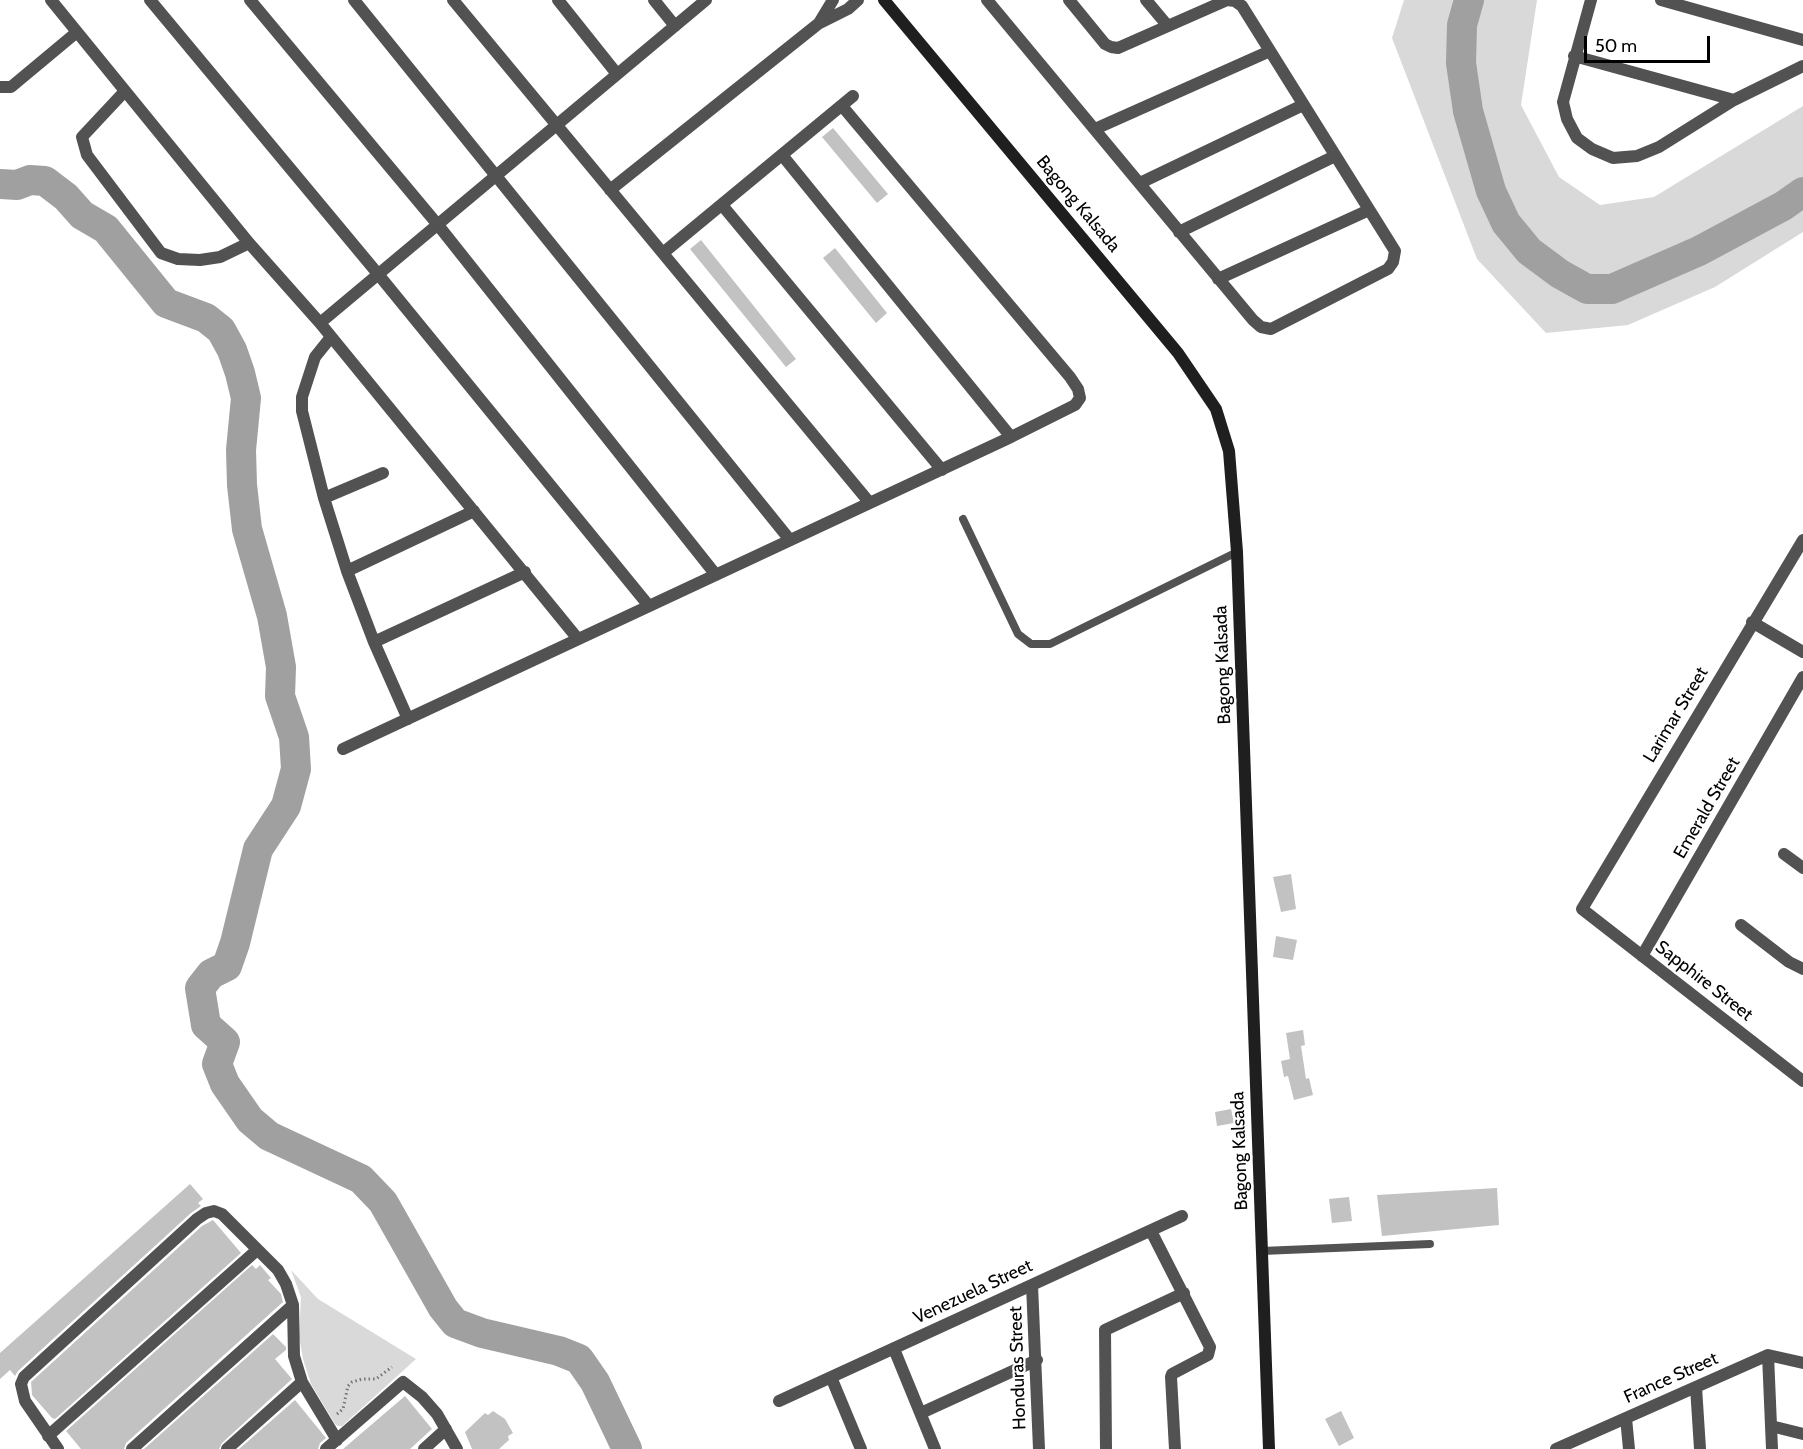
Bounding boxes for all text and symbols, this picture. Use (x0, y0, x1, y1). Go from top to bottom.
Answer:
scale bar (1587, 24, 1713, 62)
text: 50 m (1595, 35, 1637, 57)
street label: Bagong Kalsada (1031, 151, 1125, 257)
street label: Bagong Kalsada (1210, 605, 1236, 725)
street label: Larimar Street (1639, 663, 1713, 767)
street label: Emerald Street (1669, 753, 1745, 863)
street label: Sapphire Street (1651, 936, 1757, 1026)
street label: Bagong Kalsada (1227, 1091, 1253, 1211)
street label: Venezuela Street (910, 1255, 1036, 1329)
street label: Honduras Street (1005, 1306, 1031, 1430)
street label: France Street (1621, 1348, 1721, 1408)

